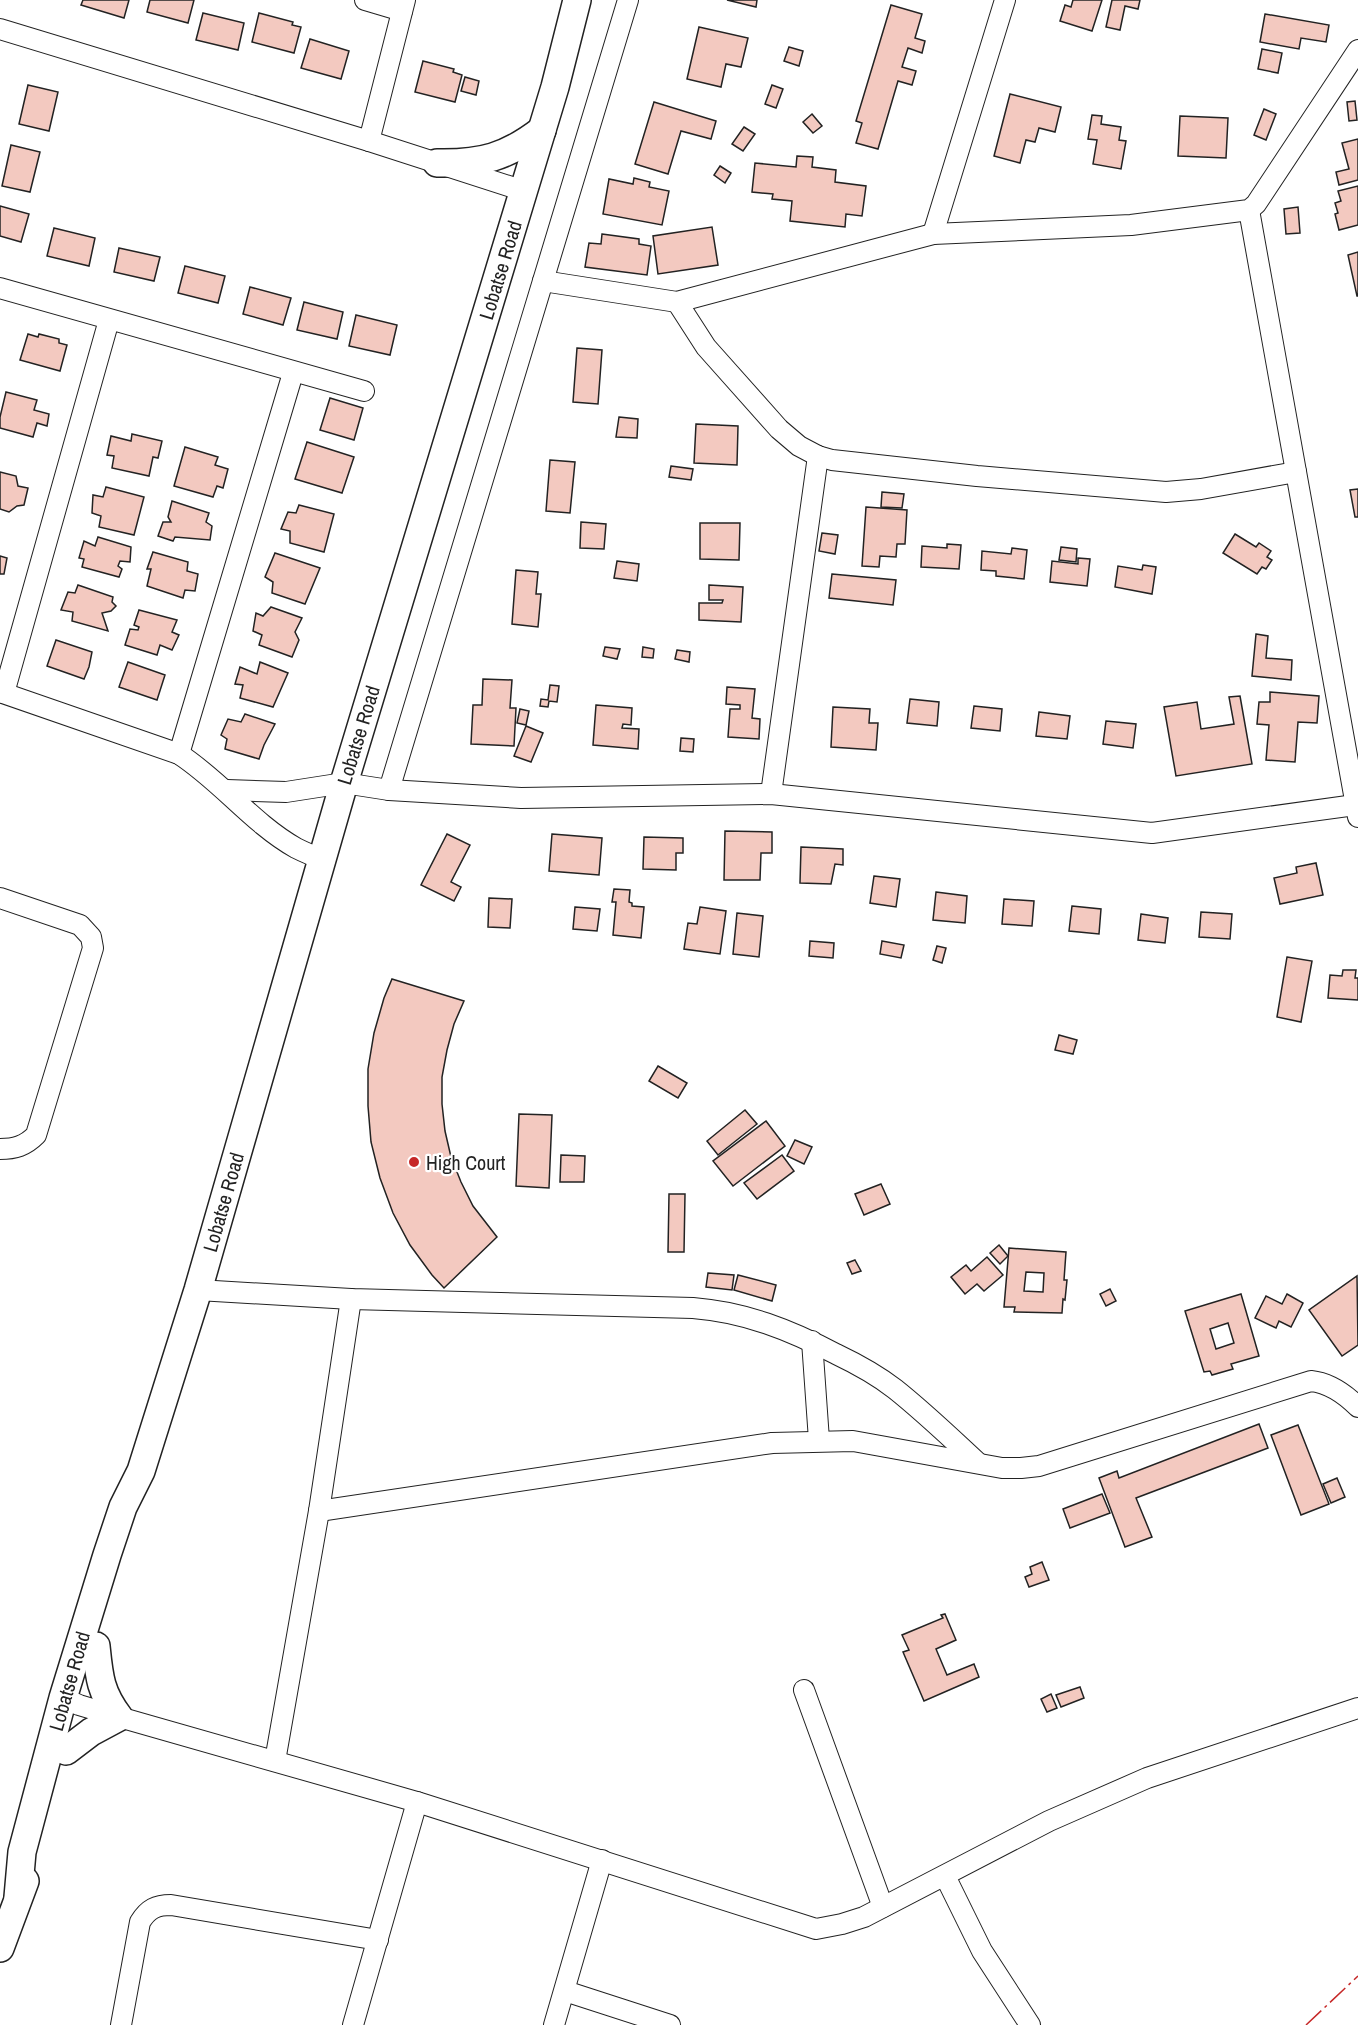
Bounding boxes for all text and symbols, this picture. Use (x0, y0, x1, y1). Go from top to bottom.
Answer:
street label: Lobatse Road (472, 217, 528, 323)
street label: Lobatse Road (330, 682, 386, 788)
street label: Lobatse Road (196, 1149, 250, 1255)
place label: High Court (426, 1149, 506, 1176)
marker: High Court (407, 1155, 421, 1169)
street label: Lobatse Road (42, 1628, 96, 1734)

